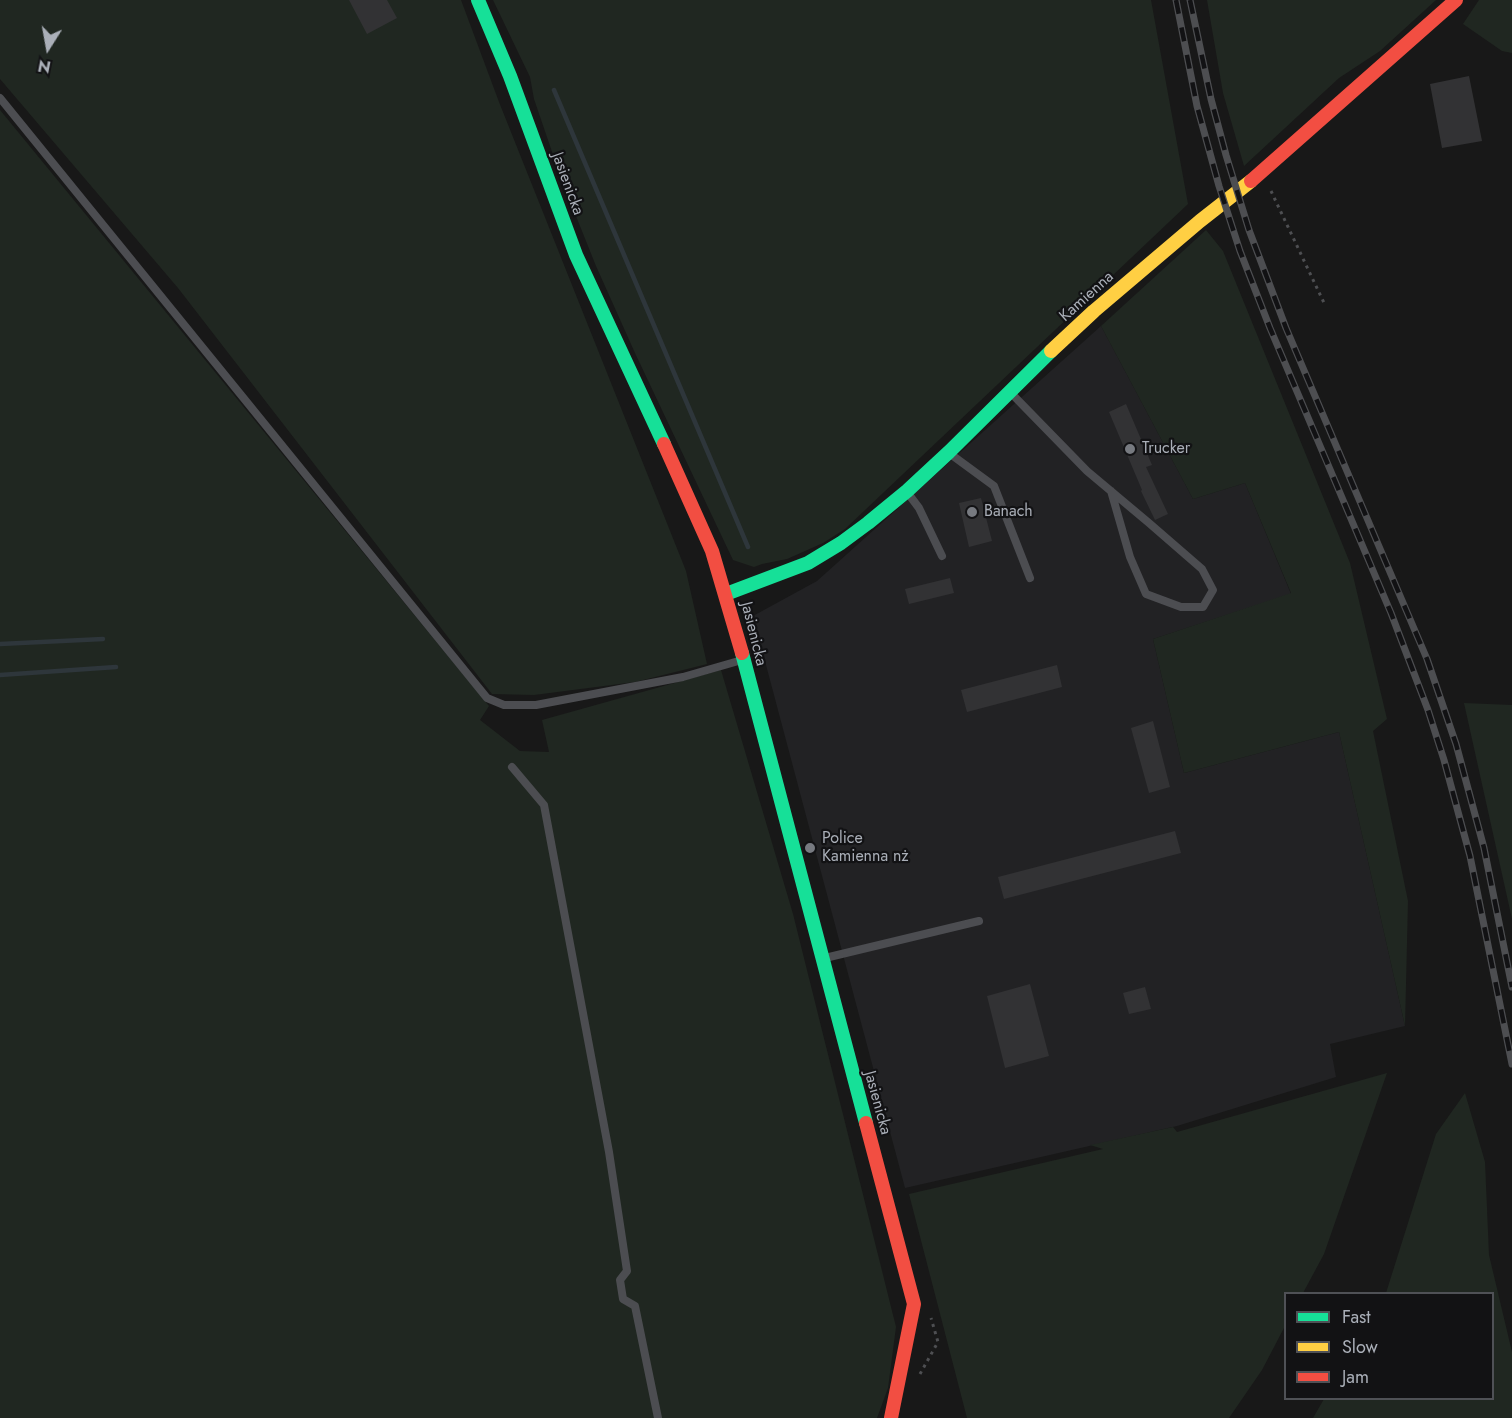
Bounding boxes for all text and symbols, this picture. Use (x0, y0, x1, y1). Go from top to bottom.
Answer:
north arrow (18, 18, 78, 78)
text: N (36, 54, 53, 79)
street label: Jasienicka (547, 150, 587, 218)
street label: Kamienna (1056, 268, 1118, 326)
place label: Trucker (1142, 439, 1190, 459)
marker: Trucker (1123, 442, 1137, 456)
place label: Banach (984, 502, 1033, 522)
marker: Banach (965, 505, 979, 519)
street label: Jasienicka (736, 600, 770, 668)
place label: Police Kamienna nż (822, 829, 909, 867)
marker: Police Kamienna nż (803, 841, 817, 855)
street label: Jasienicka (859, 1069, 895, 1137)
legend (1284, 1292, 1494, 1400)
text: Fast (1342, 1304, 1371, 1330)
text: Slow (1342, 1334, 1378, 1360)
text: Jam (1342, 1364, 1369, 1390)

